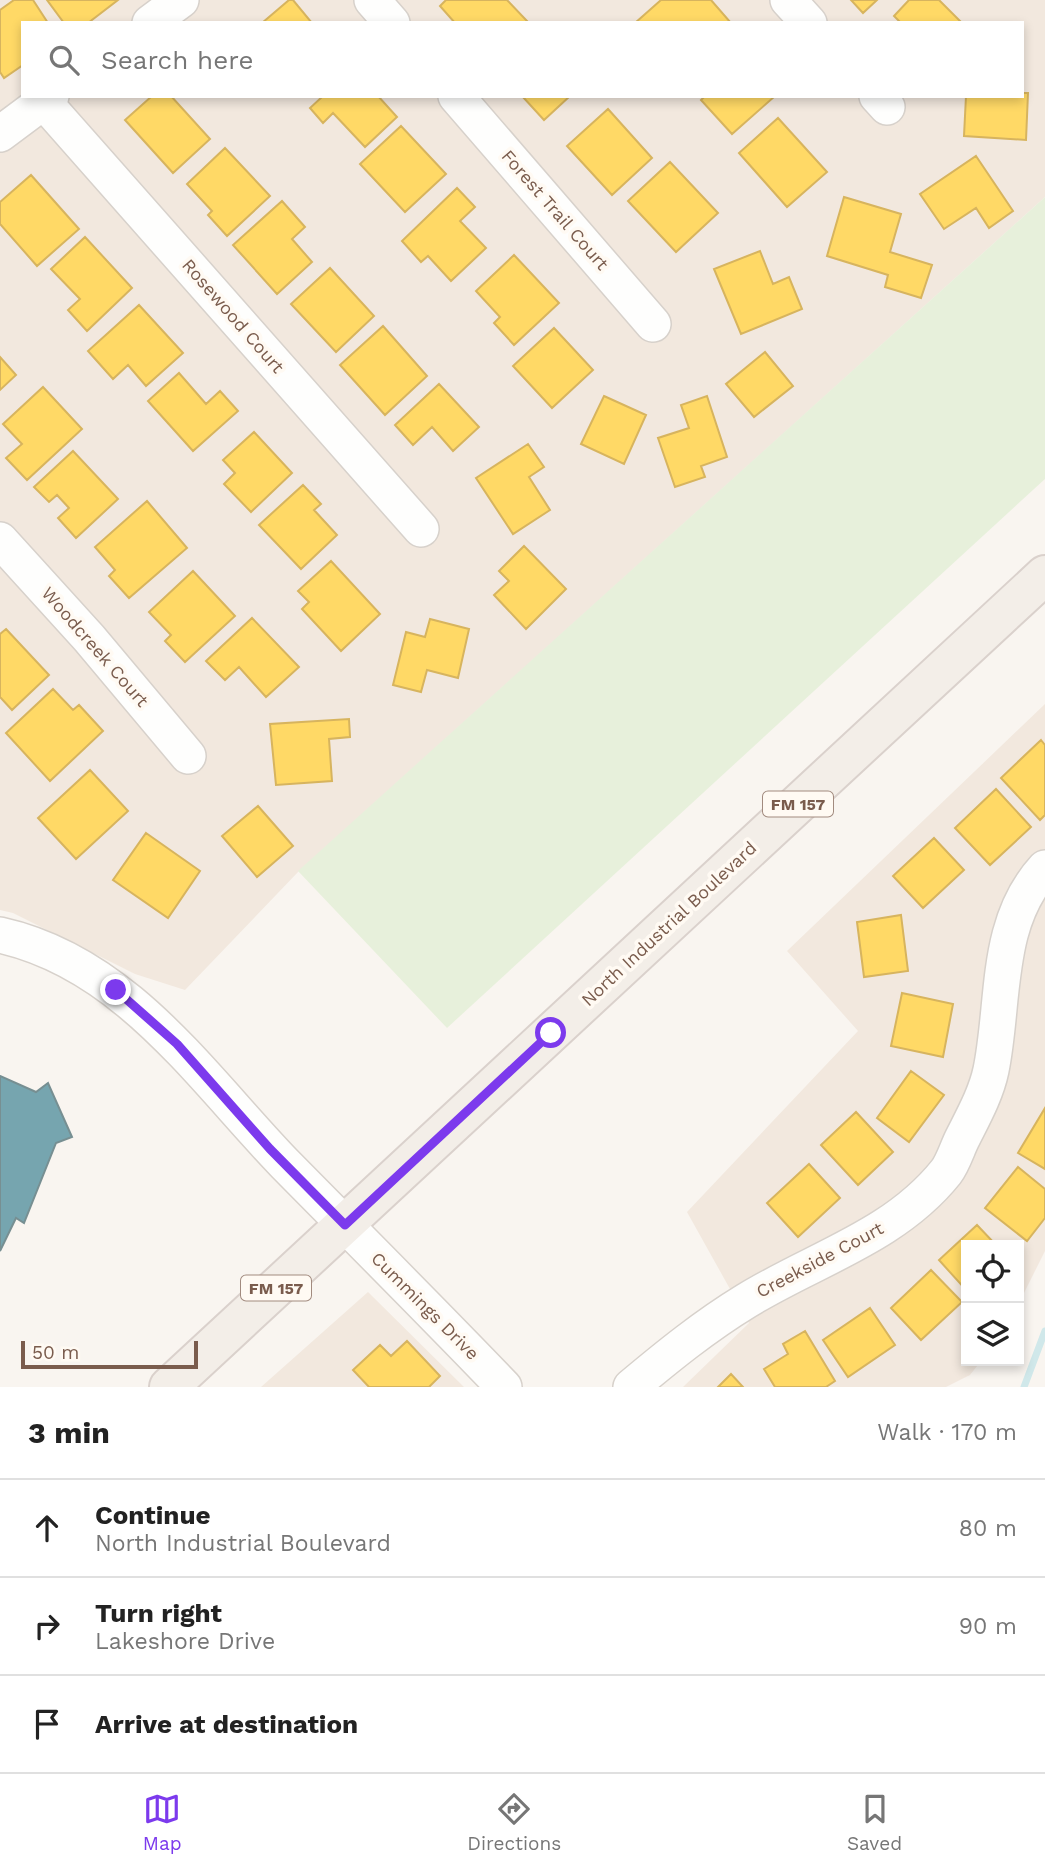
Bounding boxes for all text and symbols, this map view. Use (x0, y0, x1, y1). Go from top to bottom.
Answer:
search box (21, 21, 1024, 98)
icon: search (45, 41, 83, 79)
text: Search here (101, 45, 253, 75)
street label: Forest Trail Court (498, 145, 614, 274)
street label: Rosewood Court (178, 254, 289, 377)
street label: Woodcreek Court (38, 582, 153, 711)
road number: FM 157 (763, 792, 833, 817)
street label: North Industrial Boulevard (577, 837, 761, 1010)
route end (100, 974, 131, 1005)
route start (535, 1017, 566, 1048)
street label: Creekside Court (753, 1217, 887, 1302)
map controls (961, 1240, 1024, 1366)
button: locate (961, 1240, 1024, 1303)
street label: Cummings Drive (367, 1247, 484, 1364)
road number: FM 157 (241, 1276, 311, 1300)
button: layers (961, 1303, 1024, 1366)
scale bar (21, 1338, 198, 1370)
text: 50 m (32, 1341, 79, 1364)
text: 3 min (28, 1415, 110, 1450)
text: Walk · 170 m (877, 1419, 1017, 1446)
text: Continue (95, 1500, 211, 1530)
icon: ahead (28, 1509, 66, 1547)
text: 80 m (959, 1515, 1017, 1542)
text: North Industrial Boulevard (95, 1530, 391, 1557)
text: Turn right (95, 1598, 222, 1628)
icon: right (28, 1607, 66, 1645)
text: 90 m (959, 1613, 1017, 1640)
text: Lakeshore Drive (95, 1628, 275, 1655)
icon: arrive (28, 1705, 66, 1743)
text: Arrive at destination (95, 1709, 358, 1739)
tab: Map (143, 1790, 182, 1855)
tab: Directions (467, 1790, 561, 1855)
tab: Saved (847, 1790, 902, 1855)

